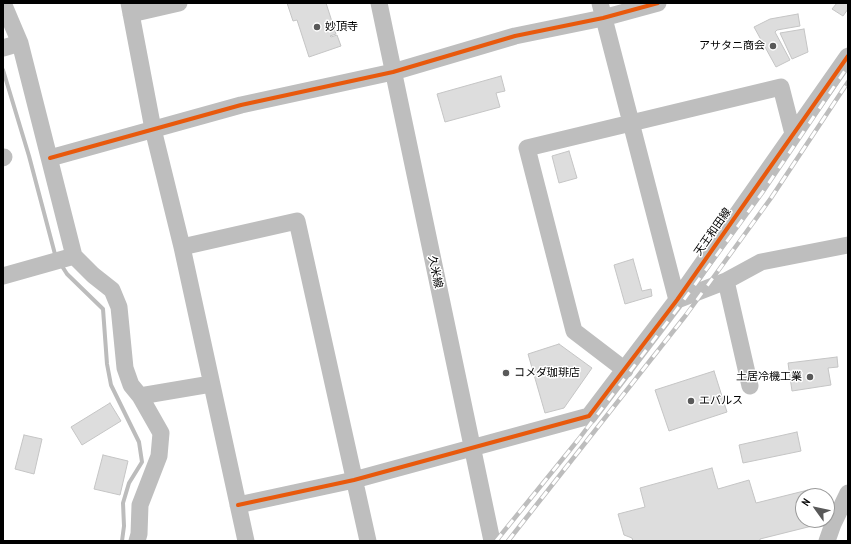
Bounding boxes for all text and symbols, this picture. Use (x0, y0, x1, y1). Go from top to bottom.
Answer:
place label: 妙頂寺 (325, 20, 358, 34)
marker: 妙頂寺 (312, 22, 322, 32)
place label: アサタニ商会 (699, 39, 765, 53)
marker: アサタニ商会 (768, 41, 778, 51)
street label: 天王和田線 (692, 206, 734, 258)
street label: 久米線 (425, 254, 445, 290)
place label: コメダ珈琲店 (514, 366, 580, 380)
marker: コメダ珈琲店 (501, 368, 511, 378)
place label: 土居冷機工業 (736, 370, 802, 384)
marker: 土居冷機工業 (805, 372, 815, 382)
place label: エバルス (699, 394, 743, 408)
marker: エバルス (686, 396, 696, 406)
north arrow (795, 488, 835, 528)
text: N (798, 496, 813, 508)

